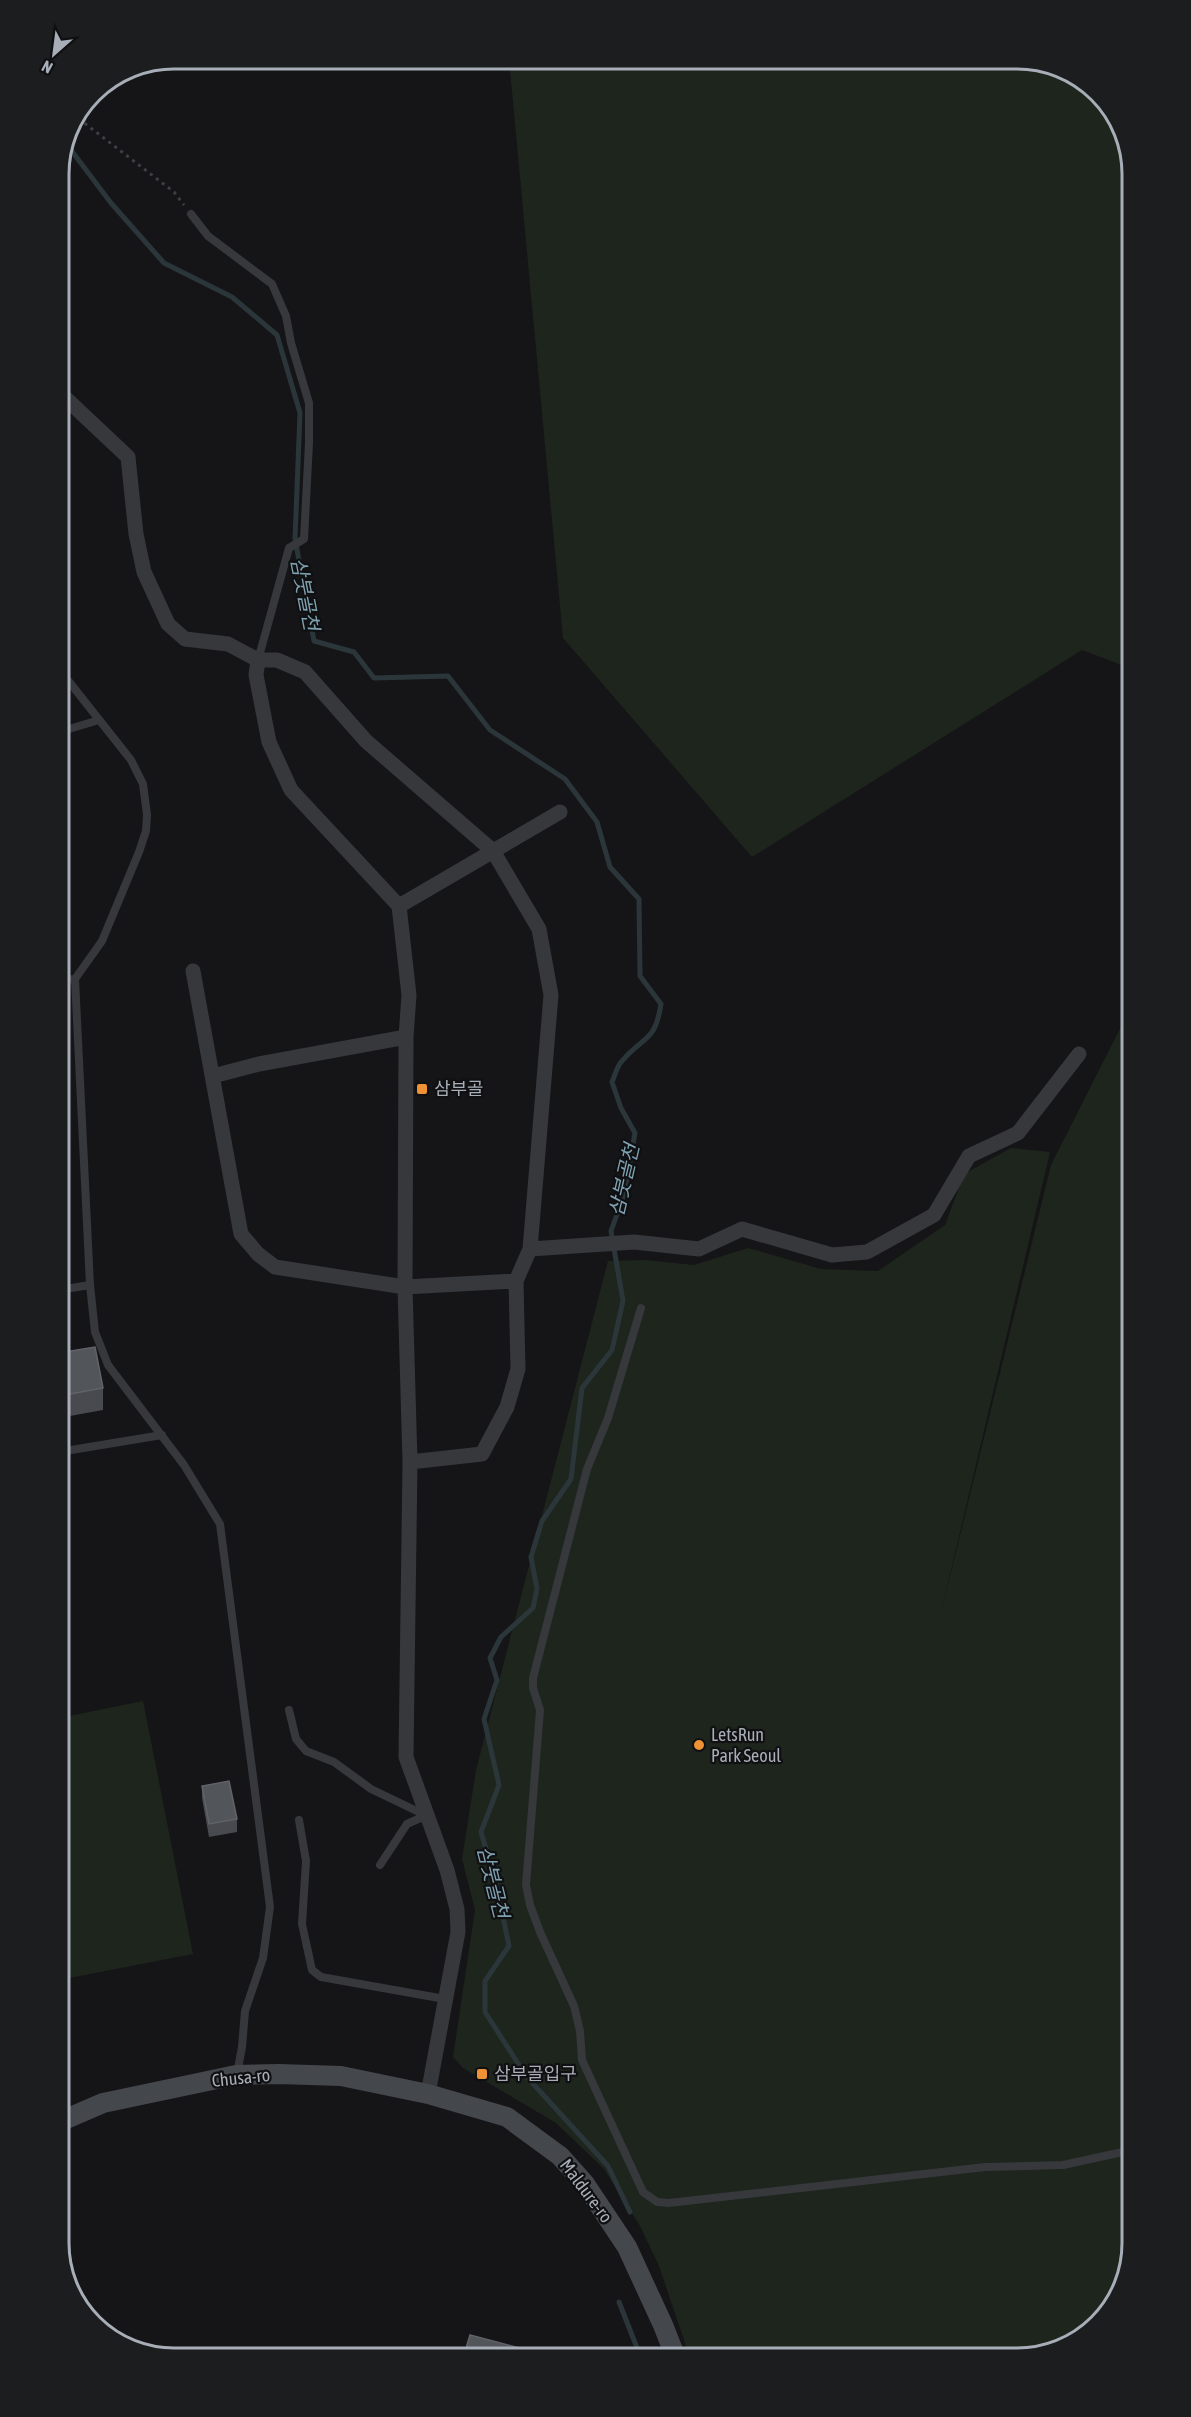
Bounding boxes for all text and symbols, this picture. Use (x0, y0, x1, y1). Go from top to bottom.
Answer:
north arrow (24, 24, 84, 84)
text: N (39, 57, 55, 77)
water label: 삼붓골천 (287, 556, 324, 635)
place label: 삼부골 (434, 1078, 484, 1099)
marker: 삼부골 (415, 1082, 429, 1096)
water label: 삼붓골천 (604, 1139, 644, 1218)
place label: LetsRun Park Seoul (711, 1724, 781, 1766)
marker: LetsRun Park Seoul (692, 1738, 706, 1752)
water label: 삼붓골천 (473, 1843, 514, 1923)
place label: 삼부골입구 (494, 2063, 577, 2084)
street label: Chusa-ro (211, 2064, 271, 2091)
marker: 삼부골입구 (475, 2067, 489, 2081)
street label: Maldure-ro (556, 2155, 617, 2227)

